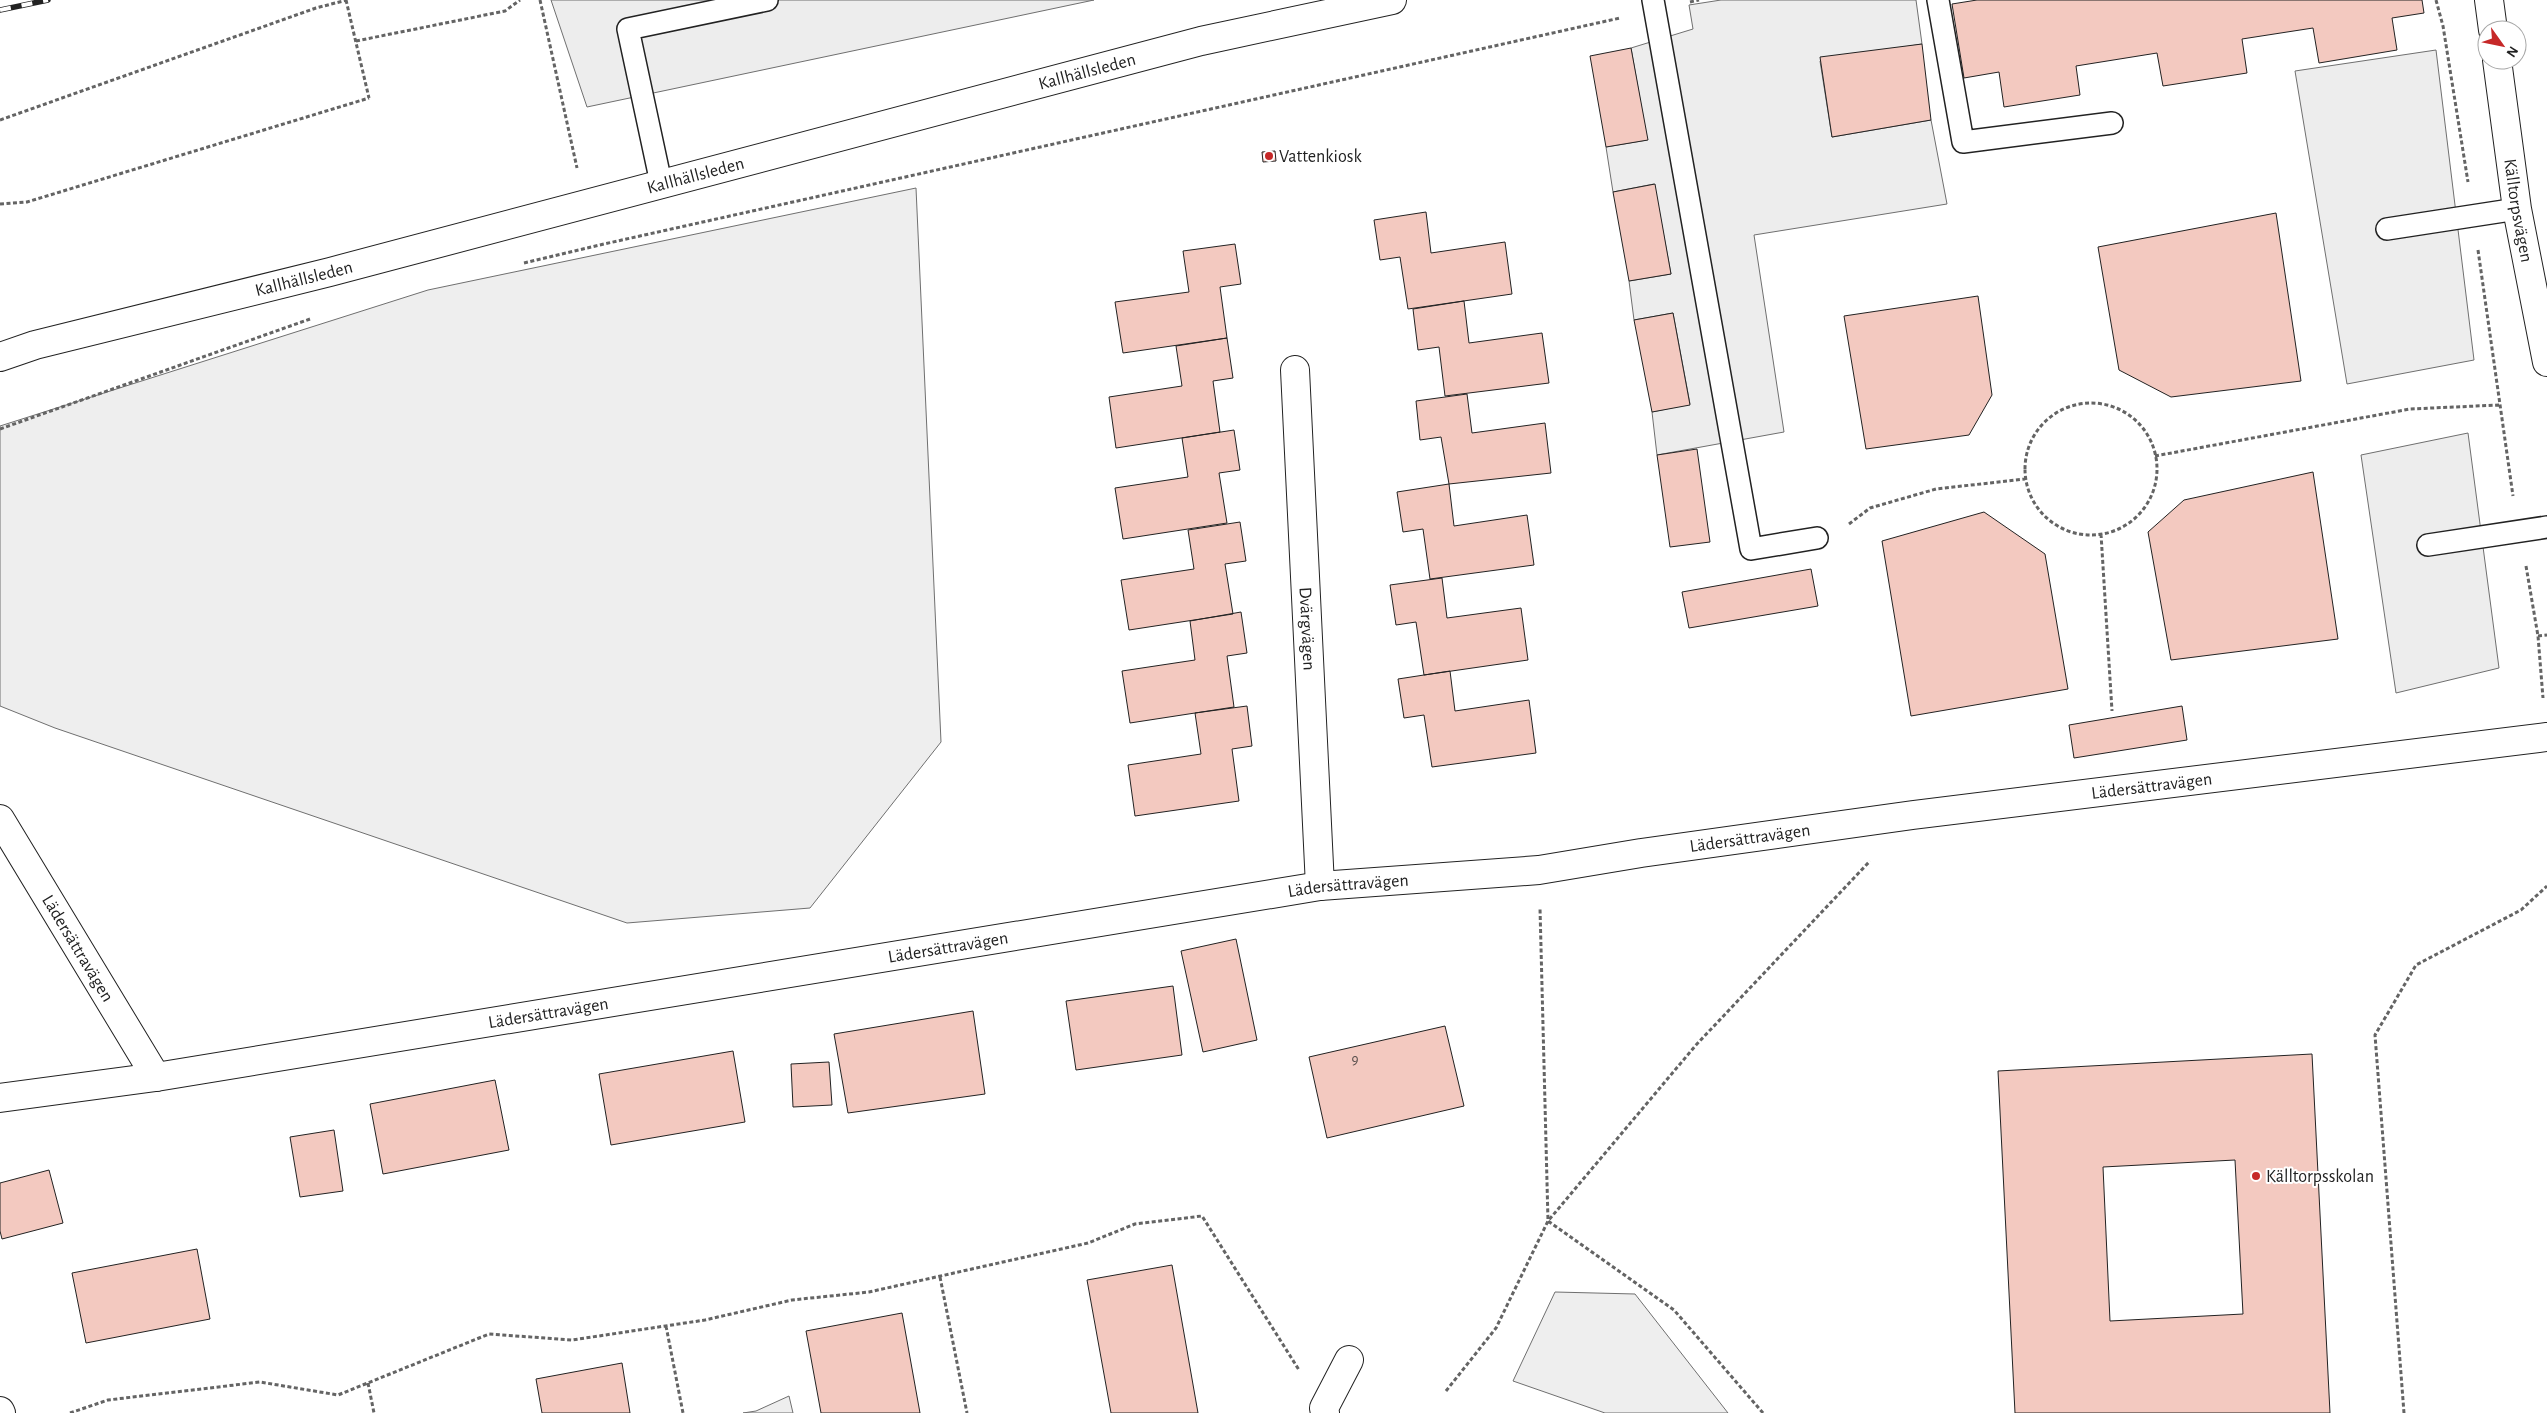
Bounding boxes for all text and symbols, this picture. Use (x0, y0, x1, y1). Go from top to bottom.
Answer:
north arrow (2477, 20, 2527, 70)
text: N (2504, 44, 2521, 59)
street label: Kallhällsleden (1037, 51, 1138, 94)
place label: Vattenkiosk (1279, 148, 1362, 166)
marker: Vattenkiosk (1263, 150, 1275, 162)
street label: Kallhällsleden (645, 155, 746, 198)
street label: Källtorpsvägen (2500, 158, 2535, 264)
street label: Kallhällsleden (253, 258, 355, 300)
street label: Dvärgvägen (1296, 586, 1318, 671)
street label: Lädersättravägen (2090, 770, 2213, 803)
street label: Lädersättravägen (1689, 821, 1812, 856)
street label: Lädersättravägen (1286, 872, 1409, 901)
street label: Lädersättravägen (38, 892, 116, 1005)
street label: Lädersättravägen (887, 929, 1010, 967)
street label: Lädersättravägen (487, 995, 610, 1032)
house number: 9 (1351, 1052, 1359, 1067)
place label: Källtorpsskolan (2266, 1168, 2374, 1186)
marker: Källtorpsskolan (2250, 1170, 2262, 1182)

